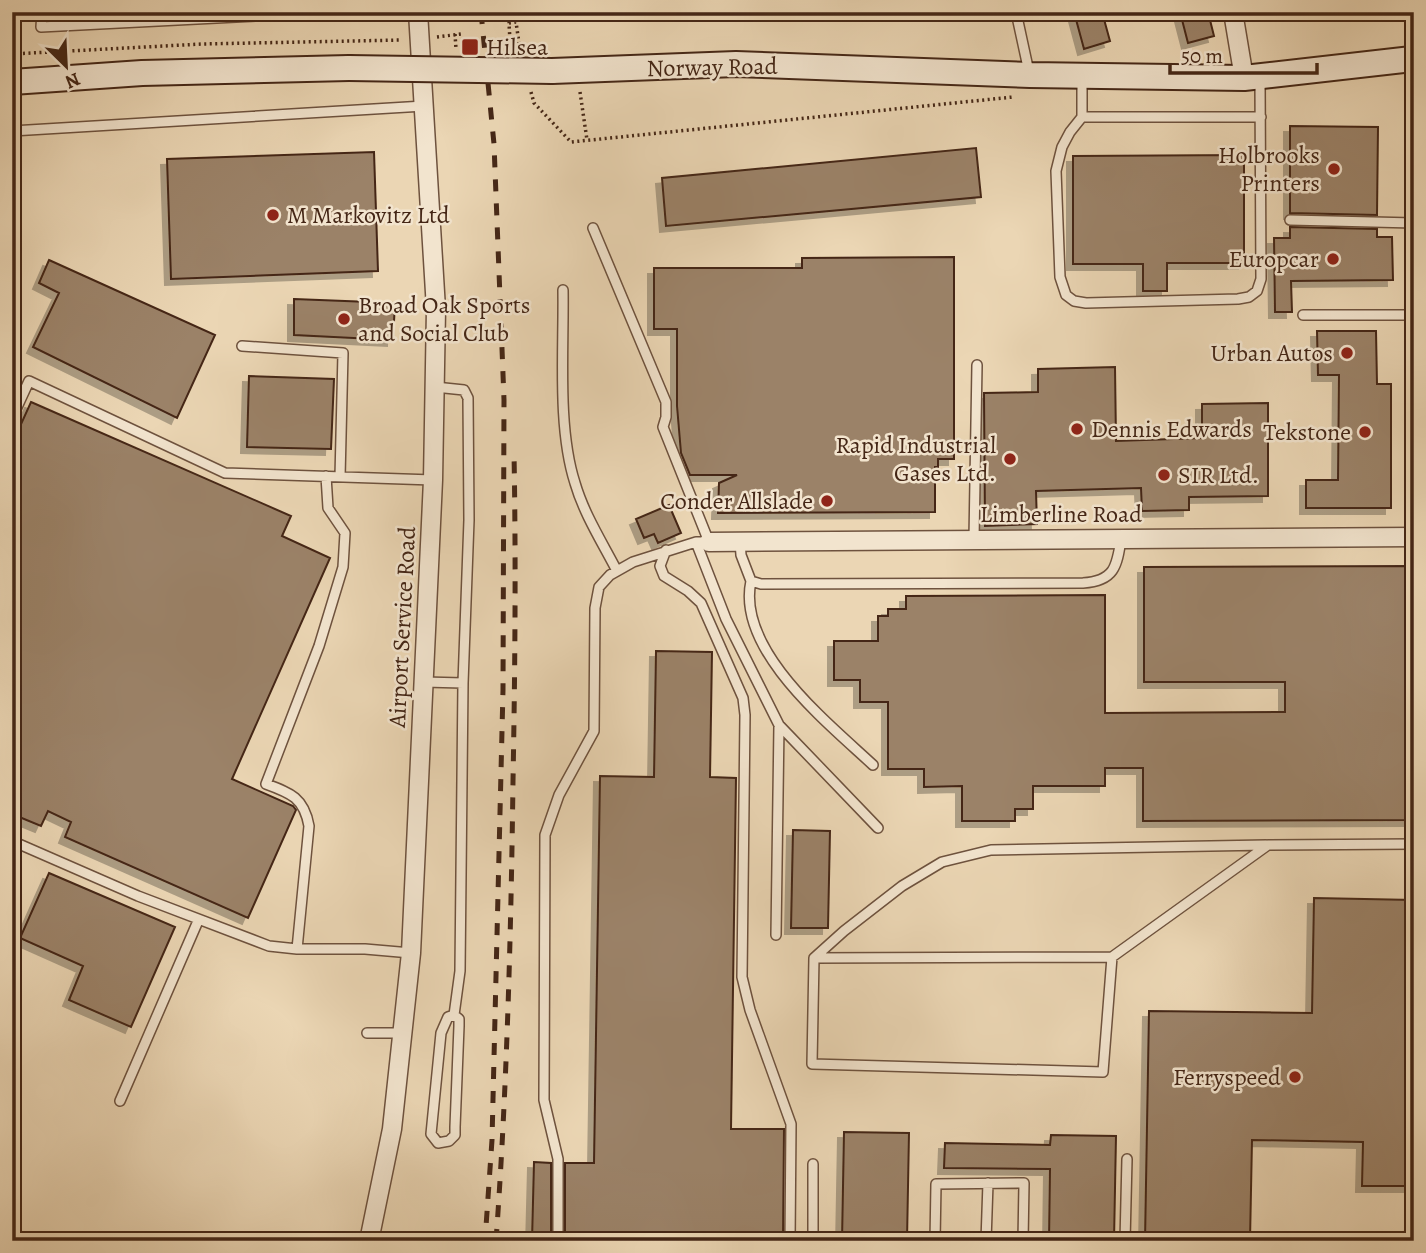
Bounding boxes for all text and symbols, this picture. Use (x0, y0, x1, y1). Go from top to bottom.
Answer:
place label: Hilsea (486, 31, 549, 63)
north arrow (32, 32, 102, 102)
scale bar (1170, 32, 1318, 76)
marker: Hilsea (460, 37, 480, 57)
text: 50 m (1181, 42, 1223, 70)
street label: Norway Road (646, 50, 778, 84)
text: N (61, 66, 84, 95)
place label: Holbrooks Printers (1218, 139, 1320, 199)
marker: Holbrooks Printers (1326, 161, 1342, 177)
place label: M Markovitz Ltd (287, 199, 450, 231)
marker: M Markovitz Ltd (265, 207, 281, 223)
place label: Europcar (1228, 243, 1319, 275)
marker: Europcar (1325, 251, 1341, 267)
place label: Broad Oak Sports and Social Club (358, 289, 530, 349)
marker: Broad Oak Sports and Social Club (336, 311, 352, 327)
place label: Urban Autos (1211, 337, 1333, 369)
marker: Urban Autos (1339, 345, 1355, 361)
place label: Dennis Edwards (1091, 413, 1252, 445)
place label: Tekstone (1263, 416, 1351, 448)
marker: Dennis Edwards (1069, 421, 1085, 437)
marker: Tekstone (1357, 424, 1373, 440)
place label: Rapid Industrial Gases Ltd. (836, 429, 996, 489)
marker: Rapid Industrial Gases Ltd. (1002, 451, 1018, 467)
place label: SIR Ltd. (1178, 459, 1259, 491)
marker: SIR Ltd. (1156, 467, 1172, 483)
place label: Conder Allslade (660, 485, 813, 517)
marker: Conder Allslade (819, 493, 835, 509)
street label: Limberline Road (980, 498, 1142, 530)
street label: Airport Service Road (381, 526, 423, 729)
place label: Ferryspeed (1173, 1061, 1281, 1093)
marker: Ferryspeed (1287, 1069, 1303, 1085)

